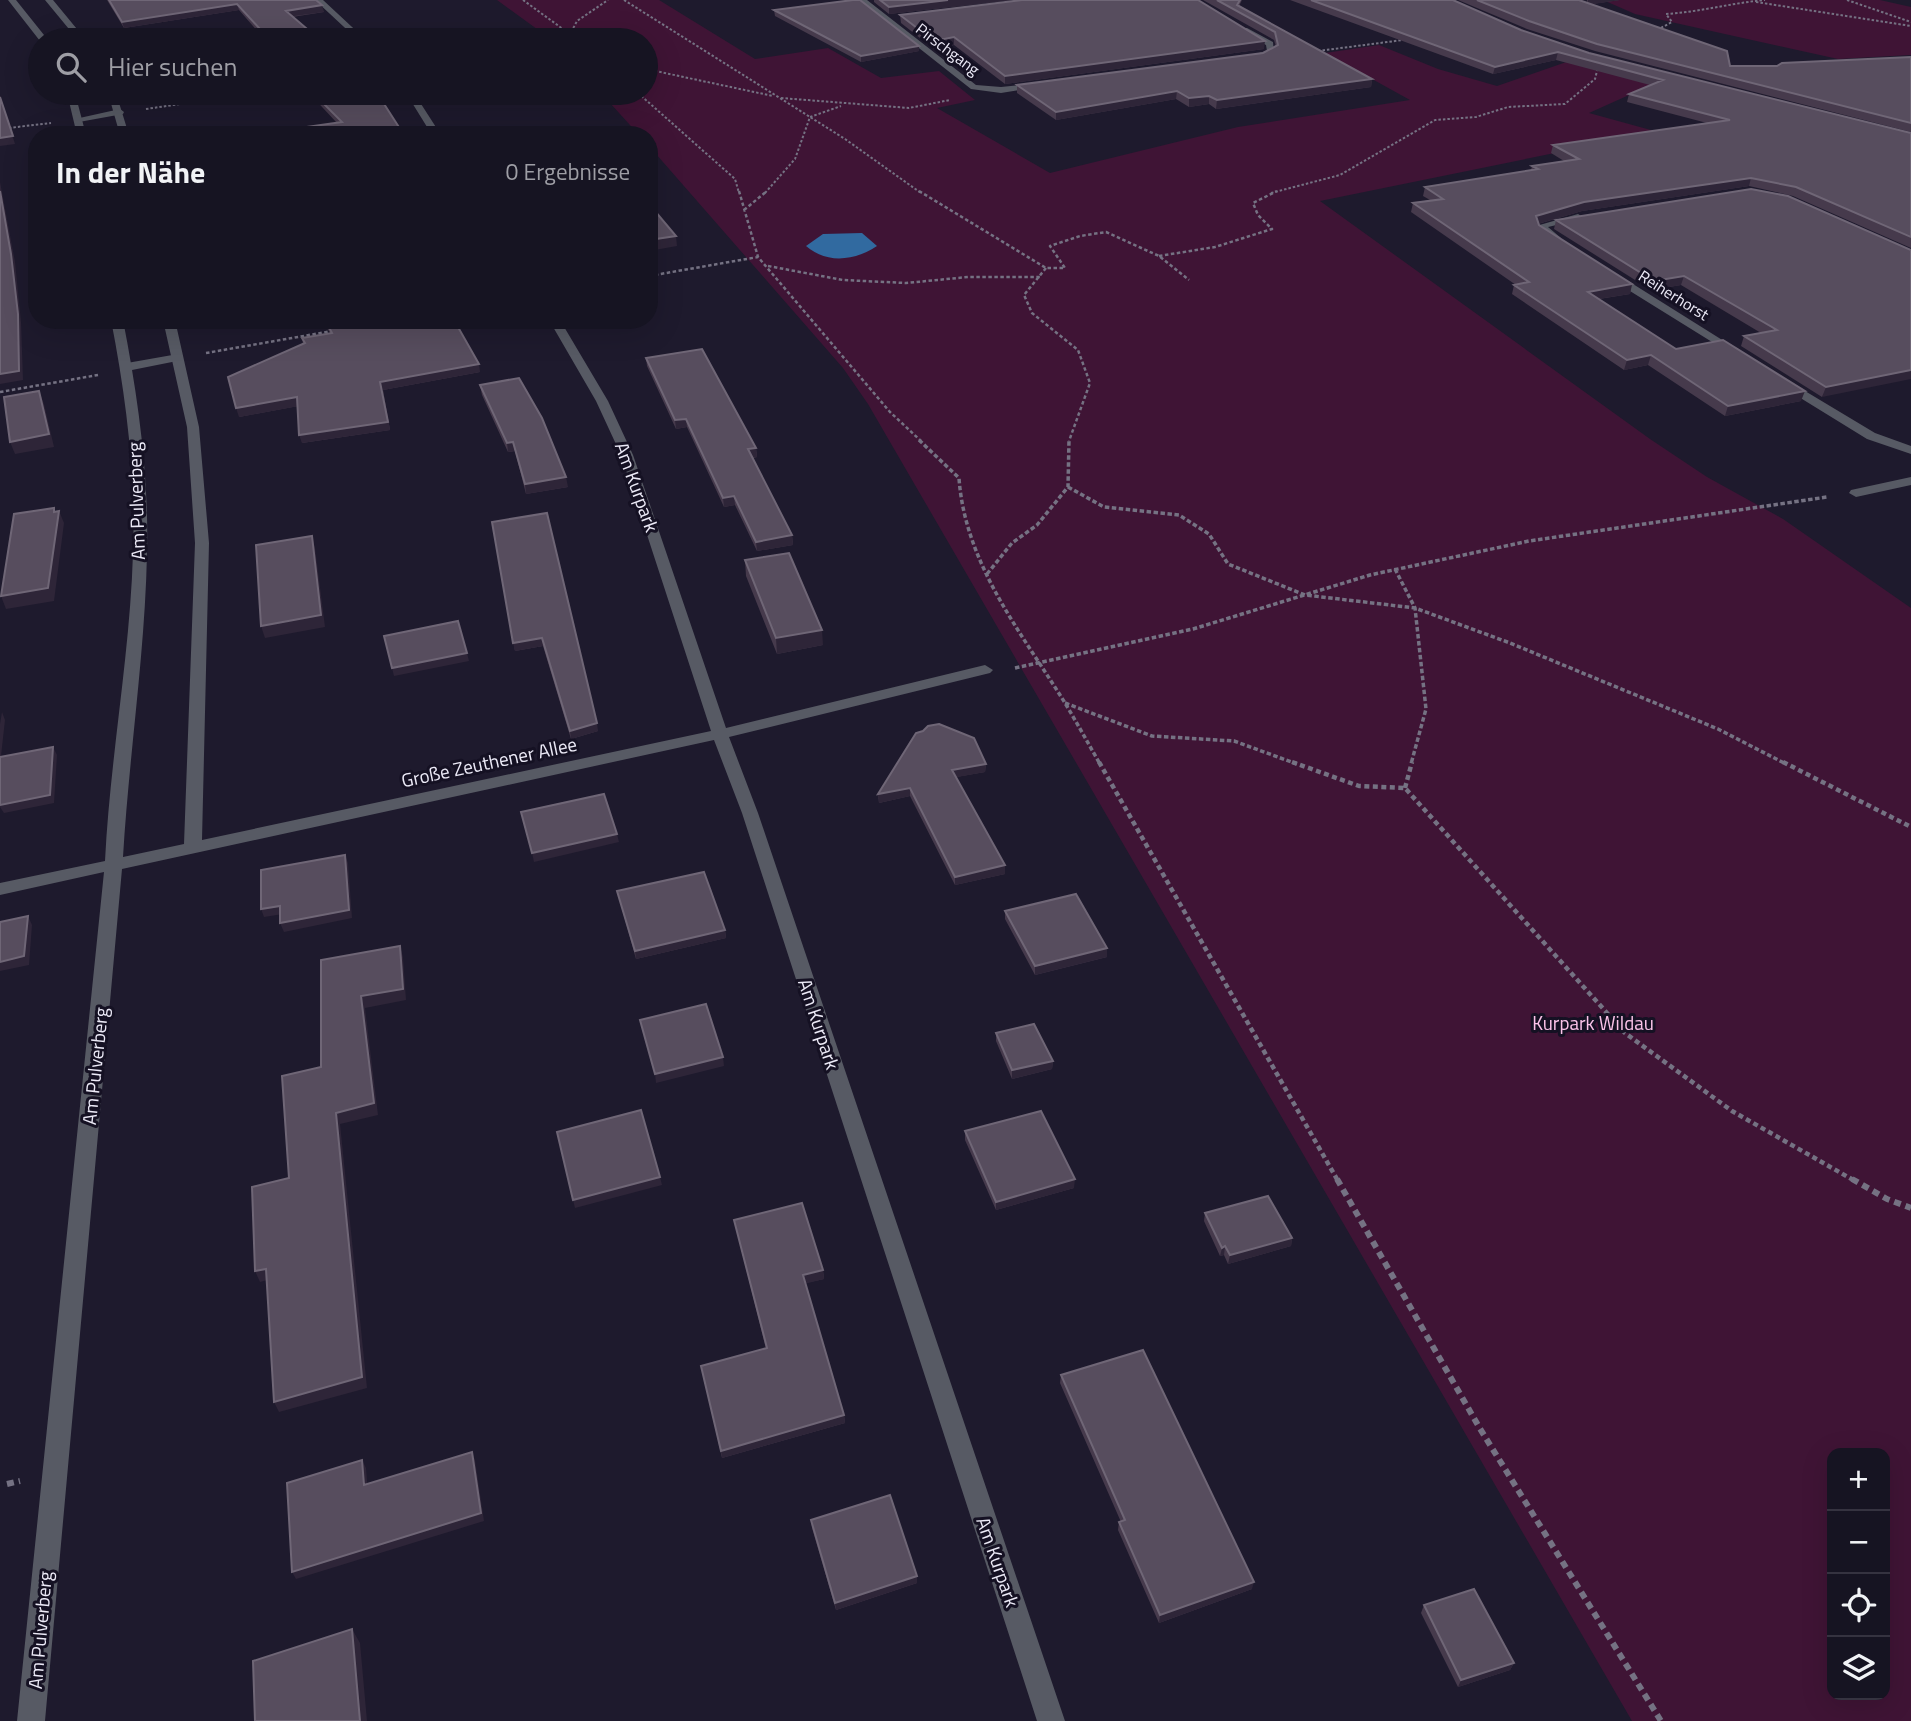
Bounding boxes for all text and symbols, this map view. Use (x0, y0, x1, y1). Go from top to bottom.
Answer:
street label: Pirschgang (911, 17, 985, 81)
search box (28, 28, 658, 105)
text: Hier suchen (108, 47, 237, 86)
icon: search (52, 48, 90, 86)
text: In der Nähe (56, 149, 205, 195)
text: 0 Ergebnisse (506, 154, 630, 189)
street label: Reiherhorst (1634, 264, 1714, 326)
street label: Am Kurpark (608, 438, 667, 536)
street label: Am Pulverberg (119, 441, 152, 561)
street label: Große Zeuthener Allee (398, 729, 579, 794)
street label: Am Kurpark (791, 975, 848, 1073)
street label: Am Pulverberg (74, 1005, 115, 1126)
park label: Kurpark Wildau (1532, 1008, 1654, 1037)
map controls (1827, 1448, 1890, 1700)
button: + (1827, 1448, 1890, 1511)
button: − (1827, 1511, 1890, 1574)
street label: Am Kurpark (969, 1513, 1027, 1611)
street label: Am Pulverberg (20, 1570, 59, 1690)
button: locate (1827, 1574, 1890, 1637)
button: layers (1827, 1637, 1890, 1700)

